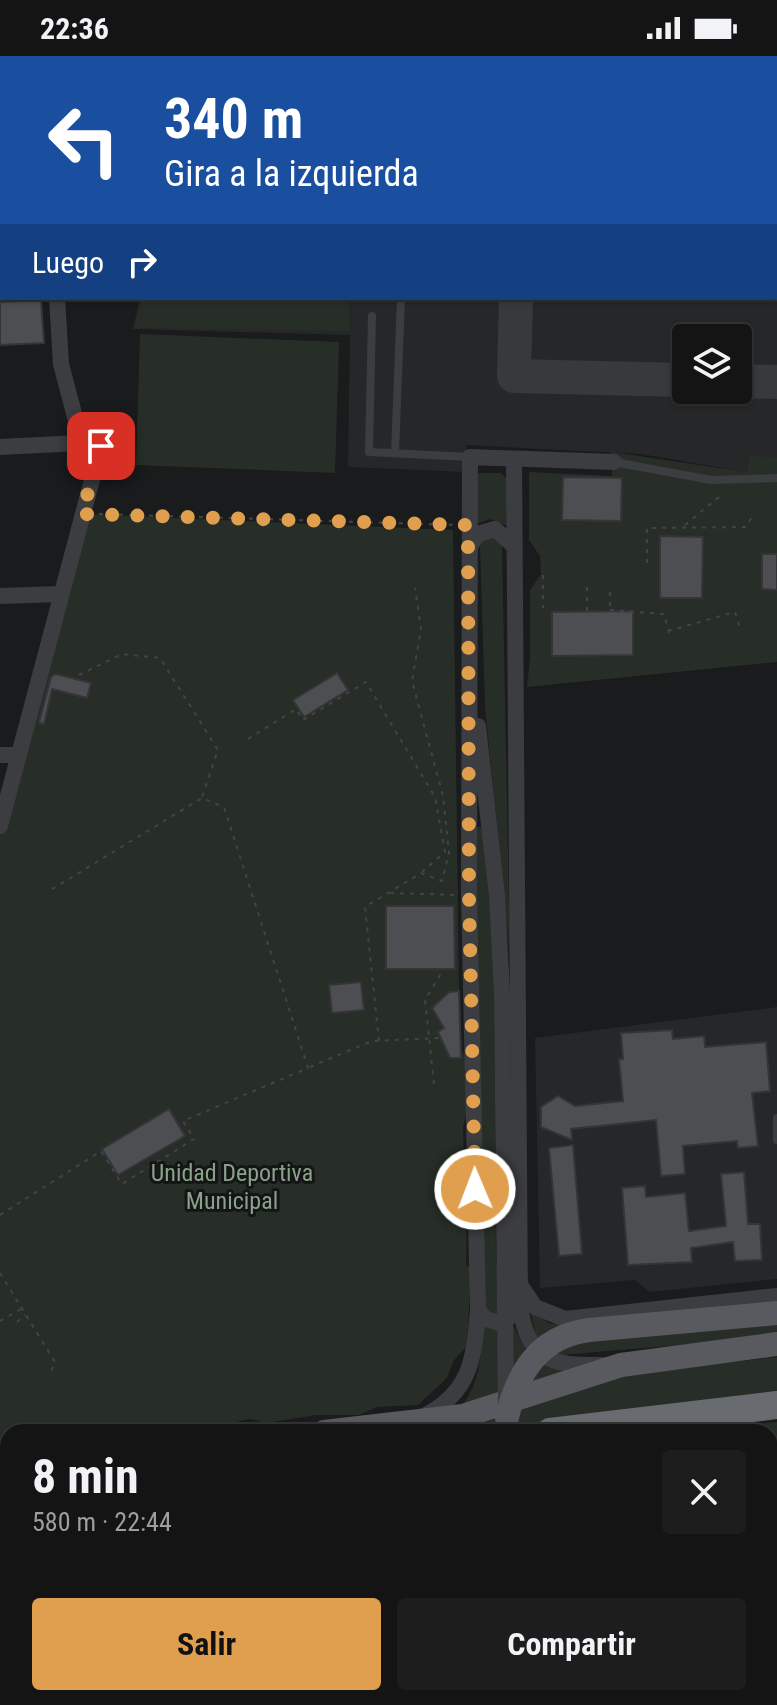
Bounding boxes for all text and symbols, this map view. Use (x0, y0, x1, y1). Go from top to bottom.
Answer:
text: 22:36 (40, 11, 109, 46)
text: 340 m (164, 86, 303, 152)
icon: left (32, 88, 136, 192)
text: Gira a la izquierda (164, 153, 419, 195)
icon: right (120, 240, 164, 284)
text: Luego (32, 245, 104, 280)
map controls (672, 324, 752, 404)
button: layers (672, 324, 752, 404)
pin (67, 412, 135, 480)
icon: arrive (79, 424, 123, 468)
position arrow (433, 1147, 517, 1231)
park label: Unidad Deportiva Municipal (151, 1159, 313, 1215)
text: 8 min (32, 1448, 139, 1505)
button: close (662, 1450, 746, 1534)
text: 580 m · 22:44 (32, 1507, 172, 1537)
button: Salir (32, 1598, 381, 1690)
button: Compartir (397, 1598, 746, 1690)

